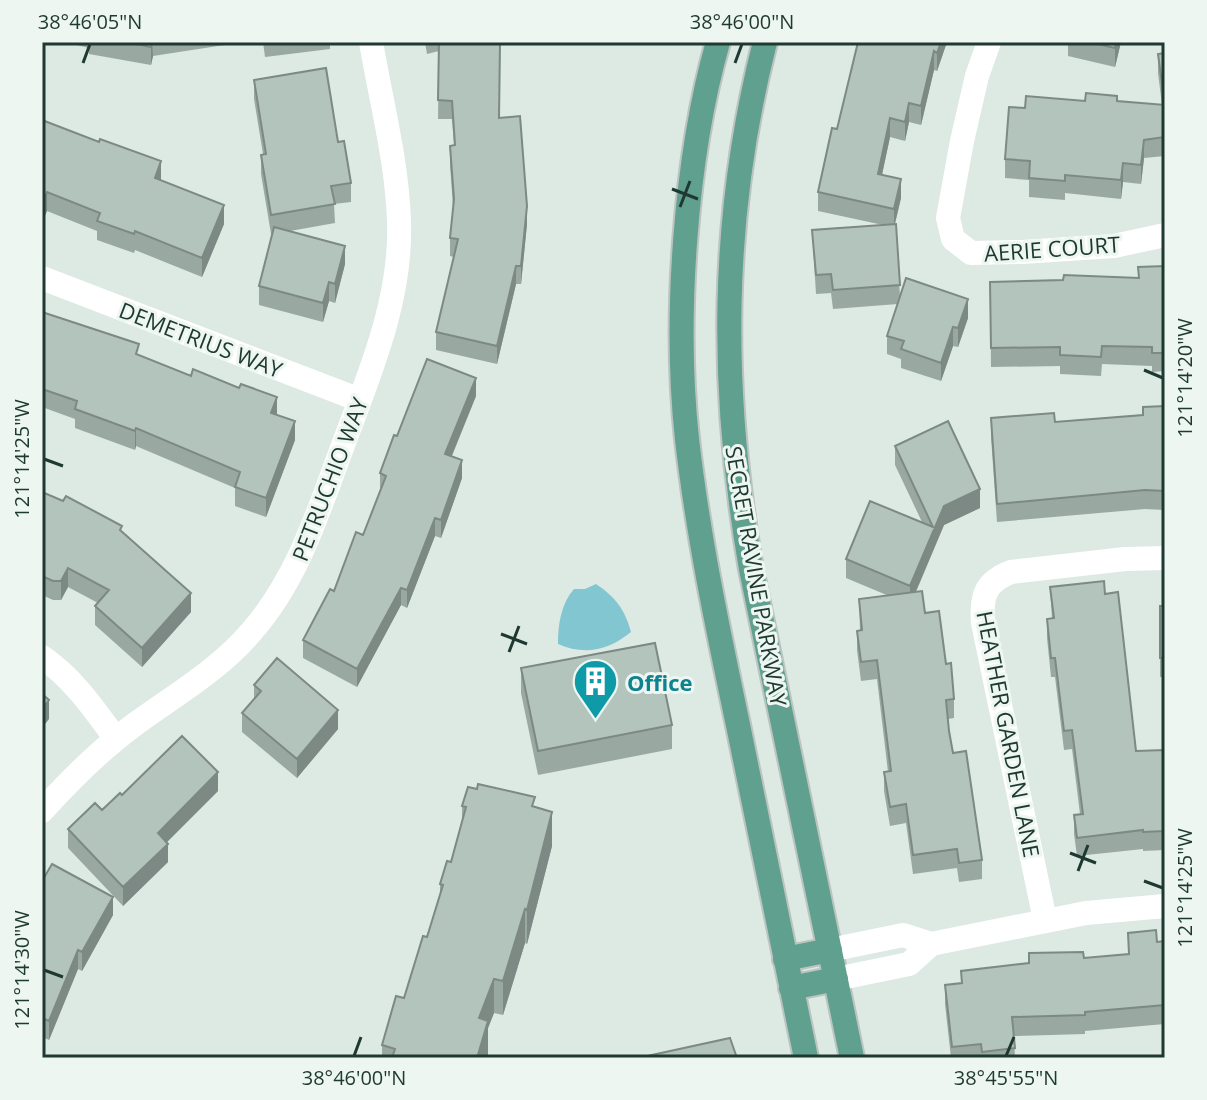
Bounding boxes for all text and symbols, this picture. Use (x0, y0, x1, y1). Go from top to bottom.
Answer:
text: 38°46'05"N (38, 8, 142, 35)
text: 38°46'00"N (690, 8, 794, 35)
street label: AERIE COURT (983, 228, 1121, 268)
street label: DEMETRIUS WAY (115, 294, 287, 384)
text: 121°14'20"W (1171, 318, 1198, 438)
street label: PETRUCHIO WAY (284, 392, 374, 565)
text: 121°14'25"W (8, 399, 35, 519)
street label: SECRET RAVINE PARKWAY (719, 444, 795, 709)
street label: HEATHER GARDEN LANE (970, 608, 1048, 860)
building icon: Office (572, 658, 620, 721)
place label: Office (627, 667, 693, 697)
text: 121°14'25"W (1171, 828, 1198, 948)
text: 121°14'30"W (8, 910, 35, 1030)
text: 38°46'00"N (302, 1064, 406, 1091)
text: 38°45'55"N (954, 1064, 1058, 1091)

